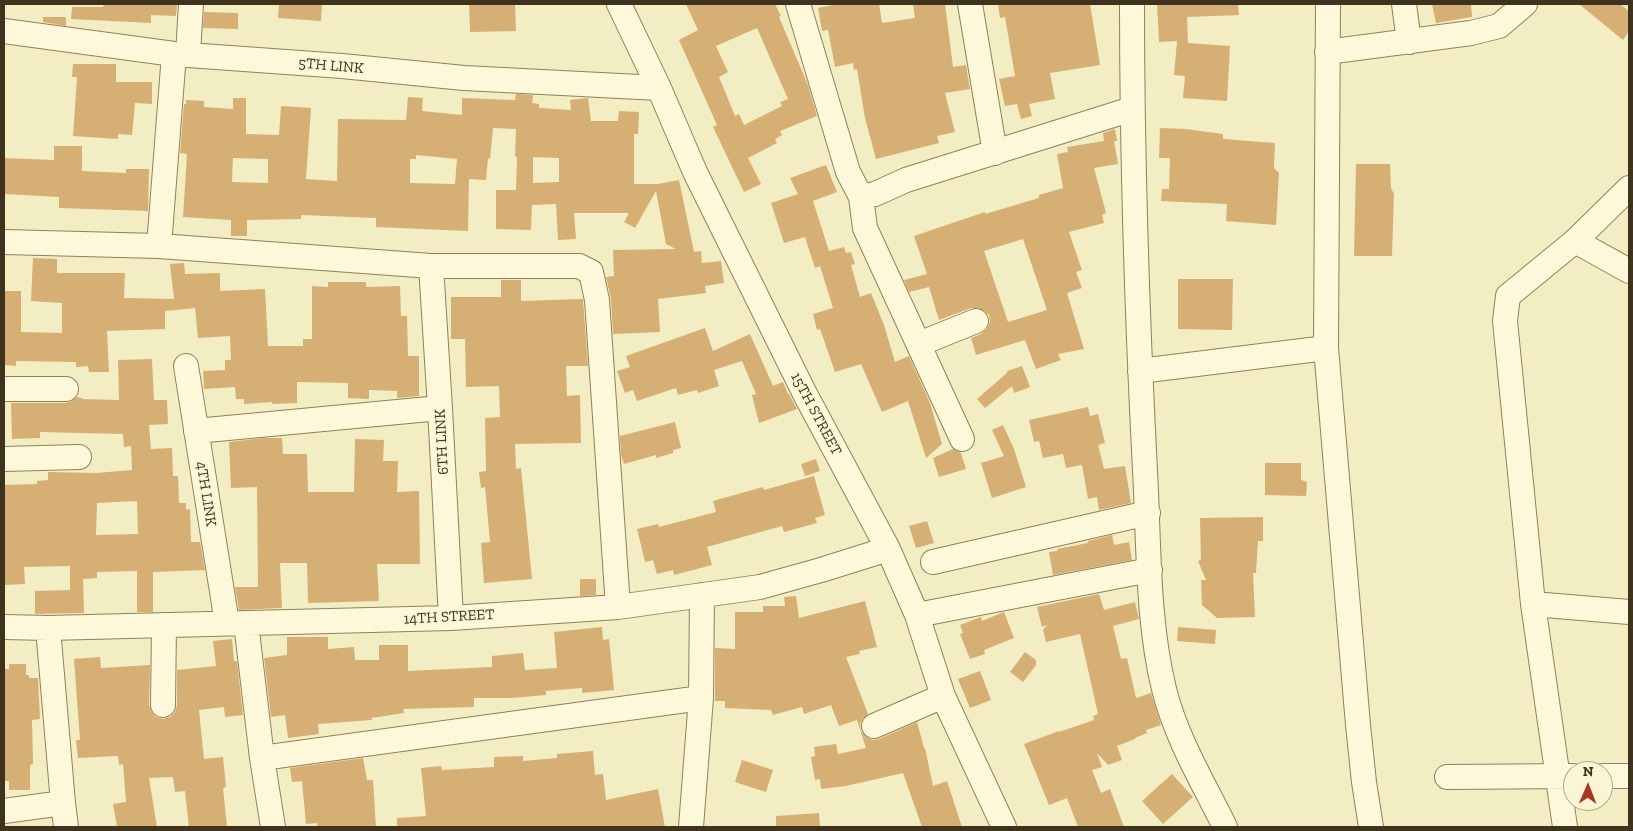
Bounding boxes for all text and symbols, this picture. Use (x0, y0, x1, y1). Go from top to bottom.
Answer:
street label: 5TH LINK (298, 54, 364, 78)
street label: 15TH STREET (787, 370, 845, 458)
street label: 6TH LINK (431, 409, 453, 475)
street label: 4TH LINK (192, 460, 220, 528)
street label: 14TH STREET (403, 606, 495, 628)
north arrow (1563, 761, 1613, 811)
text: N (1583, 763, 1594, 780)

